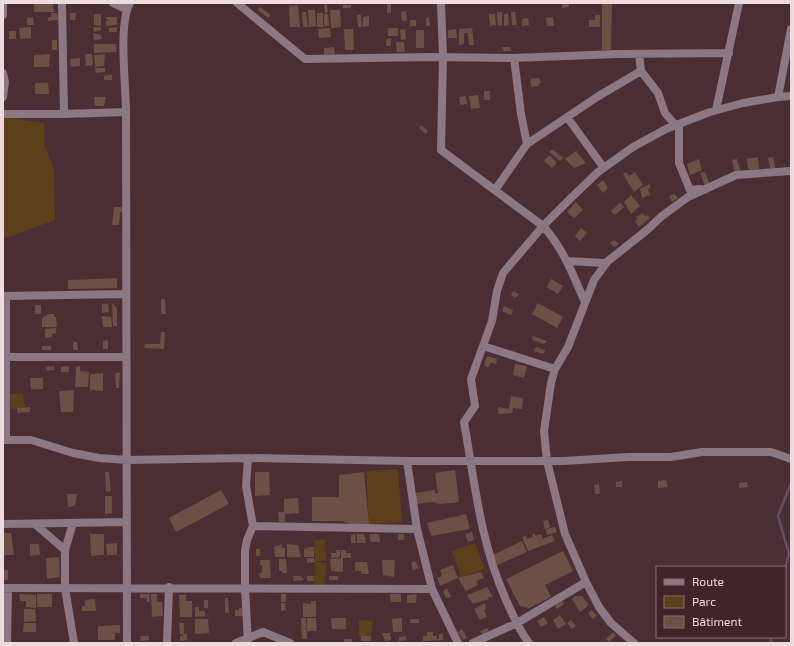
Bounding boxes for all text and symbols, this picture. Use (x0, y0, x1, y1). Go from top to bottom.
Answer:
legend (656, 566, 786, 638)
text: Route (692, 574, 724, 588)
text: Parc (692, 594, 716, 608)
text: Bâtiment (692, 614, 743, 628)

